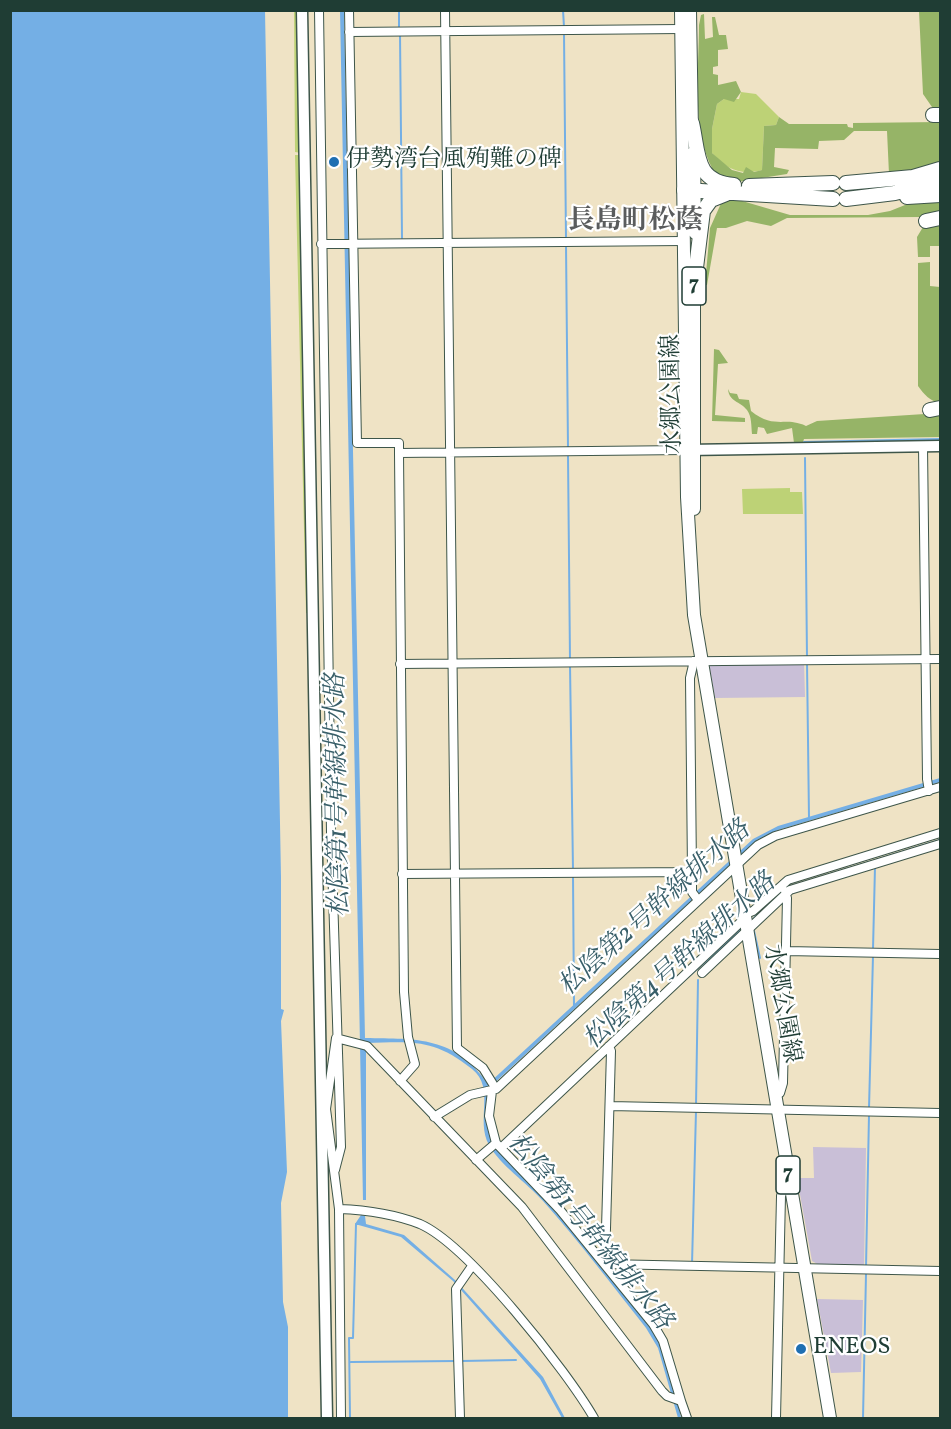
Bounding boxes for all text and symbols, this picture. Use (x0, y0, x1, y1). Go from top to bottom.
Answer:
place label: 伊勢湾台風殉難の碑 (346, 148, 562, 176)
marker: 伊勢湾台風殉難の碑 (327, 155, 341, 169)
district label: 長島町松蔭 (568, 207, 702, 239)
road number: 7 (682, 267, 706, 305)
street label: 水郷公園線 (659, 334, 689, 454)
water label: 松陰第1号幹線排水路 (322, 673, 358, 917)
water label: 松陰第2号幹線排水路 (554, 816, 758, 1004)
water label: 松陰第4号幹線排水路 (579, 869, 783, 1057)
street label: 水郷公園線 (755, 942, 805, 1066)
water label: 松陰第1号幹線排水路 (499, 1128, 677, 1338)
road number: 7 (776, 1156, 800, 1194)
place label: ENEOS (813, 1335, 890, 1363)
marker: ENEOS (794, 1342, 808, 1356)

